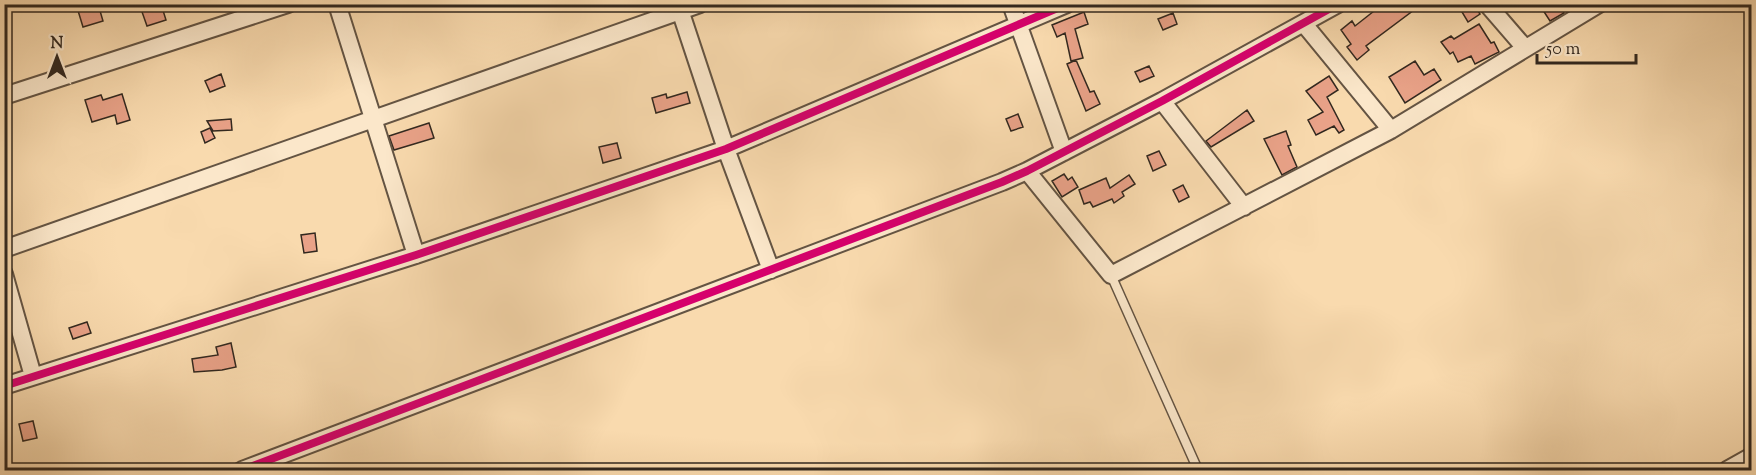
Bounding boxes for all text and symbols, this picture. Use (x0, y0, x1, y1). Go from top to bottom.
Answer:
north arrow (27, 27, 87, 87)
scale bar (1537, 27, 1636, 65)
text: N (51, 33, 64, 56)
text: 50 m (1545, 37, 1581, 63)

